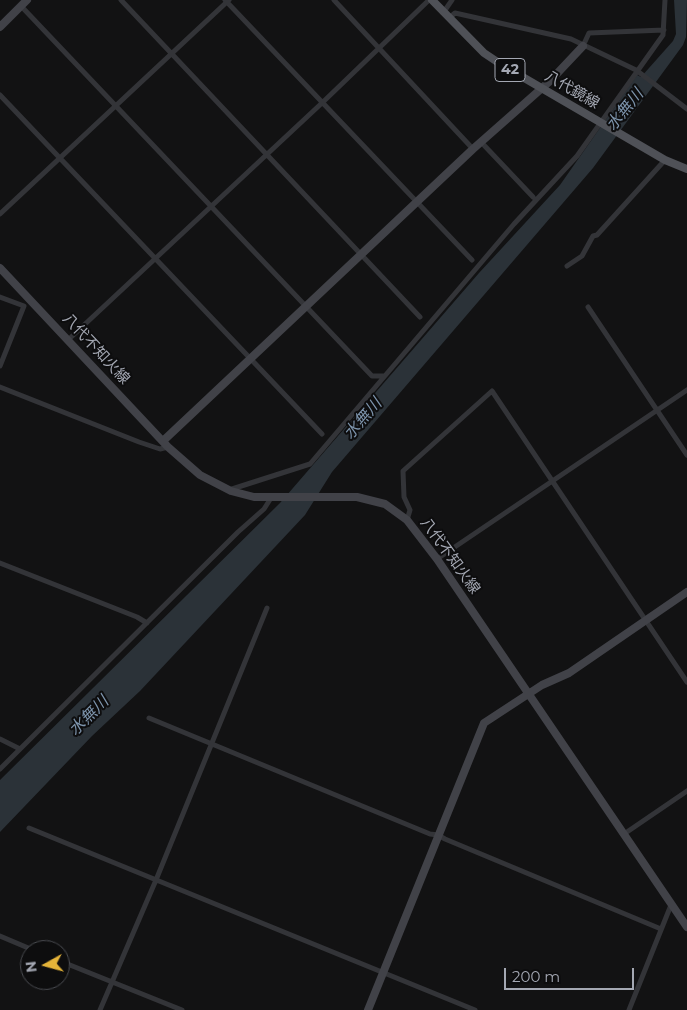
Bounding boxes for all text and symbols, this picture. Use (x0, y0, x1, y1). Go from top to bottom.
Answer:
road number: 42 (495, 58, 525, 82)
street label: 八代鏡線 (542, 67, 602, 113)
water label: 水無川 (602, 85, 648, 135)
street label: 八代不知火線 (59, 310, 133, 388)
water label: 水無川 (340, 395, 386, 443)
street label: 八代不知火線 (416, 514, 484, 598)
water label: 水無川 (65, 692, 113, 740)
north arrow (20, 940, 70, 990)
scale bar (507, 958, 637, 990)
text: N (21, 960, 41, 973)
text: 200 m (512, 967, 560, 986)

